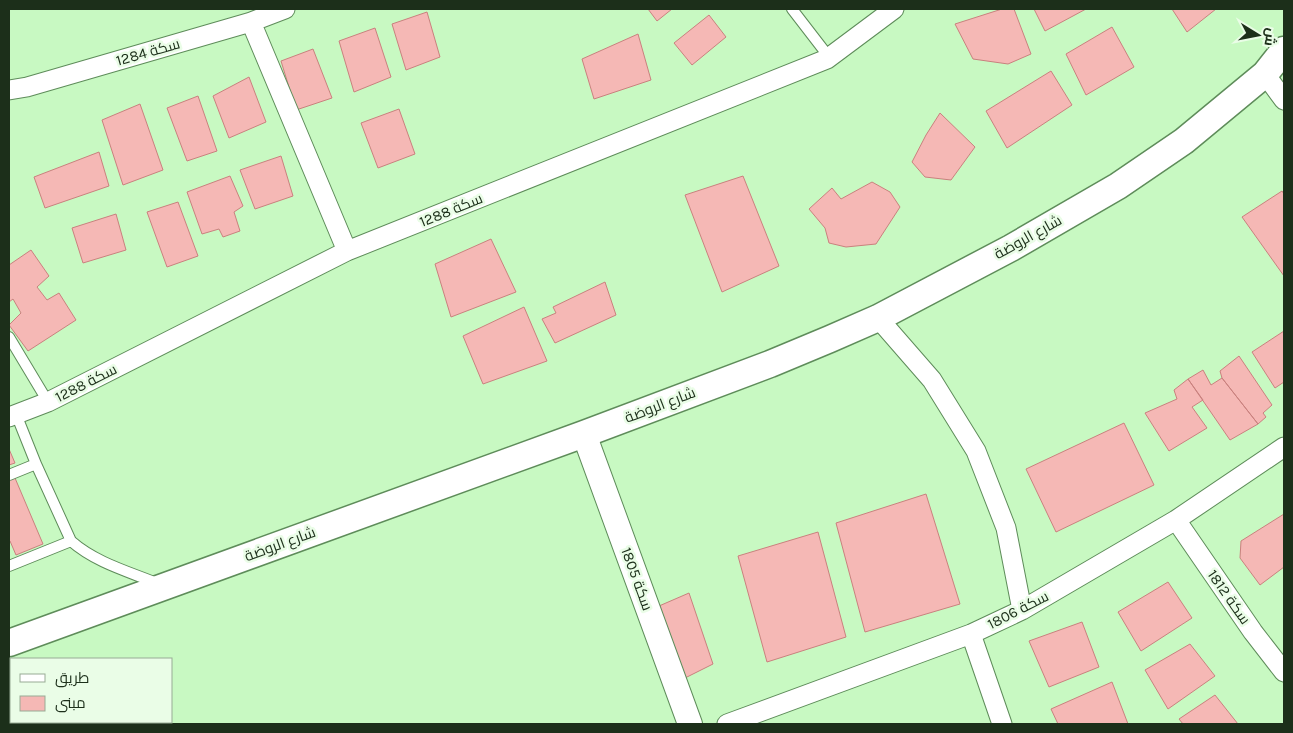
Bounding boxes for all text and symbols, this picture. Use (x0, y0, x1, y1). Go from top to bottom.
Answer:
north arrow (1233, 10, 1283, 60)
text: ش (1260, 27, 1280, 48)
street label: سكة 1284 (114, 34, 182, 70)
street label: سكة 1288 (417, 189, 485, 231)
street label: شارع الروضة (991, 211, 1066, 265)
street label: سكة 1288 (52, 360, 120, 406)
street label: شارع الروضة (622, 383, 699, 429)
street label: شارع الروضة (242, 523, 319, 567)
street label: سكة 1805 (617, 545, 657, 613)
street label: سكة 1812 (1204, 566, 1254, 628)
street label: سكة 1806 (984, 587, 1052, 633)
legend (10, 658, 172, 723)
text: طريق (55, 669, 89, 688)
text: مبنى (55, 694, 86, 713)

